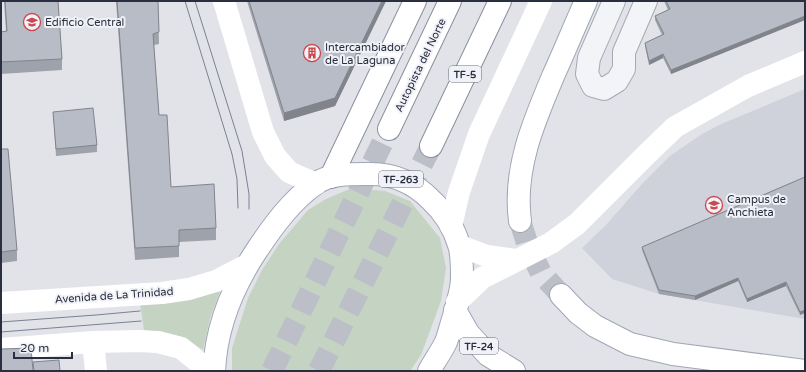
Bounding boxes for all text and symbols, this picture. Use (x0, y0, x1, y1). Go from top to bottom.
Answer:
school or university icon: Edificio Central (22, 12, 42, 32)
place label: Edificio Central (45, 16, 124, 29)
street label: Autopista del Norte (392, 16, 449, 114)
place label: Intercambiador de La Laguna (325, 41, 406, 67)
building icon: Intercambiador de La Laguna (302, 43, 322, 63)
road number: TF-5 (449, 66, 481, 82)
road number: TF-263 (379, 171, 423, 187)
place label: Campus de Anchieta (727, 193, 786, 219)
school or university icon: Campus de Anchieta (704, 195, 724, 215)
street label: Avenida de La Trinidad (54, 285, 174, 306)
scale bar (14, 334, 72, 360)
road number: TF-24 (460, 338, 498, 354)
text: 20 m (20, 341, 49, 355)

